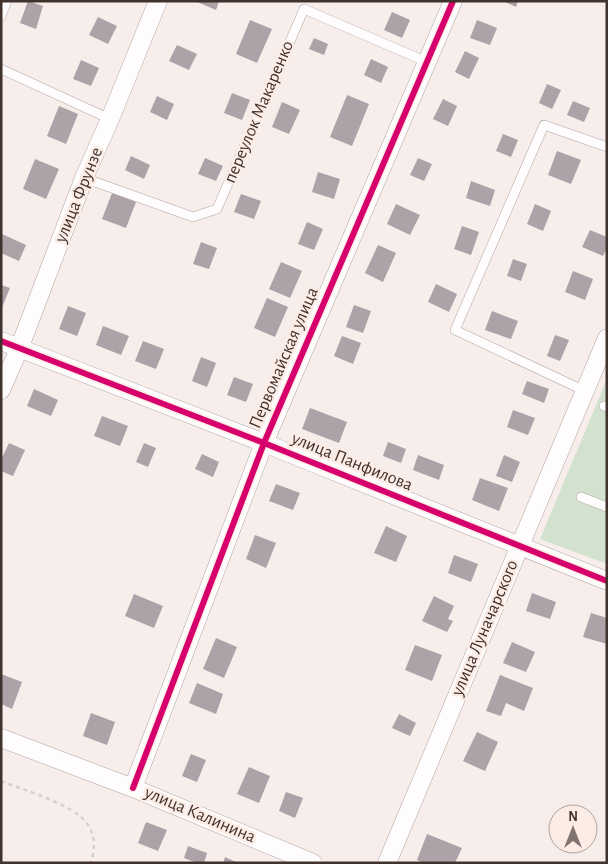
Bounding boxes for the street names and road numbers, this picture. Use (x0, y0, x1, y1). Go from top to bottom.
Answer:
street label: переулок Макаренко (221, 38, 297, 186)
street label: улица Фрунзе (51, 145, 106, 246)
street label: Первомайская улица (246, 285, 322, 431)
street label: улица Панфилова (288, 429, 415, 494)
street label: улица Луначарского (448, 558, 522, 699)
street label: улица Калинина (141, 783, 258, 846)

